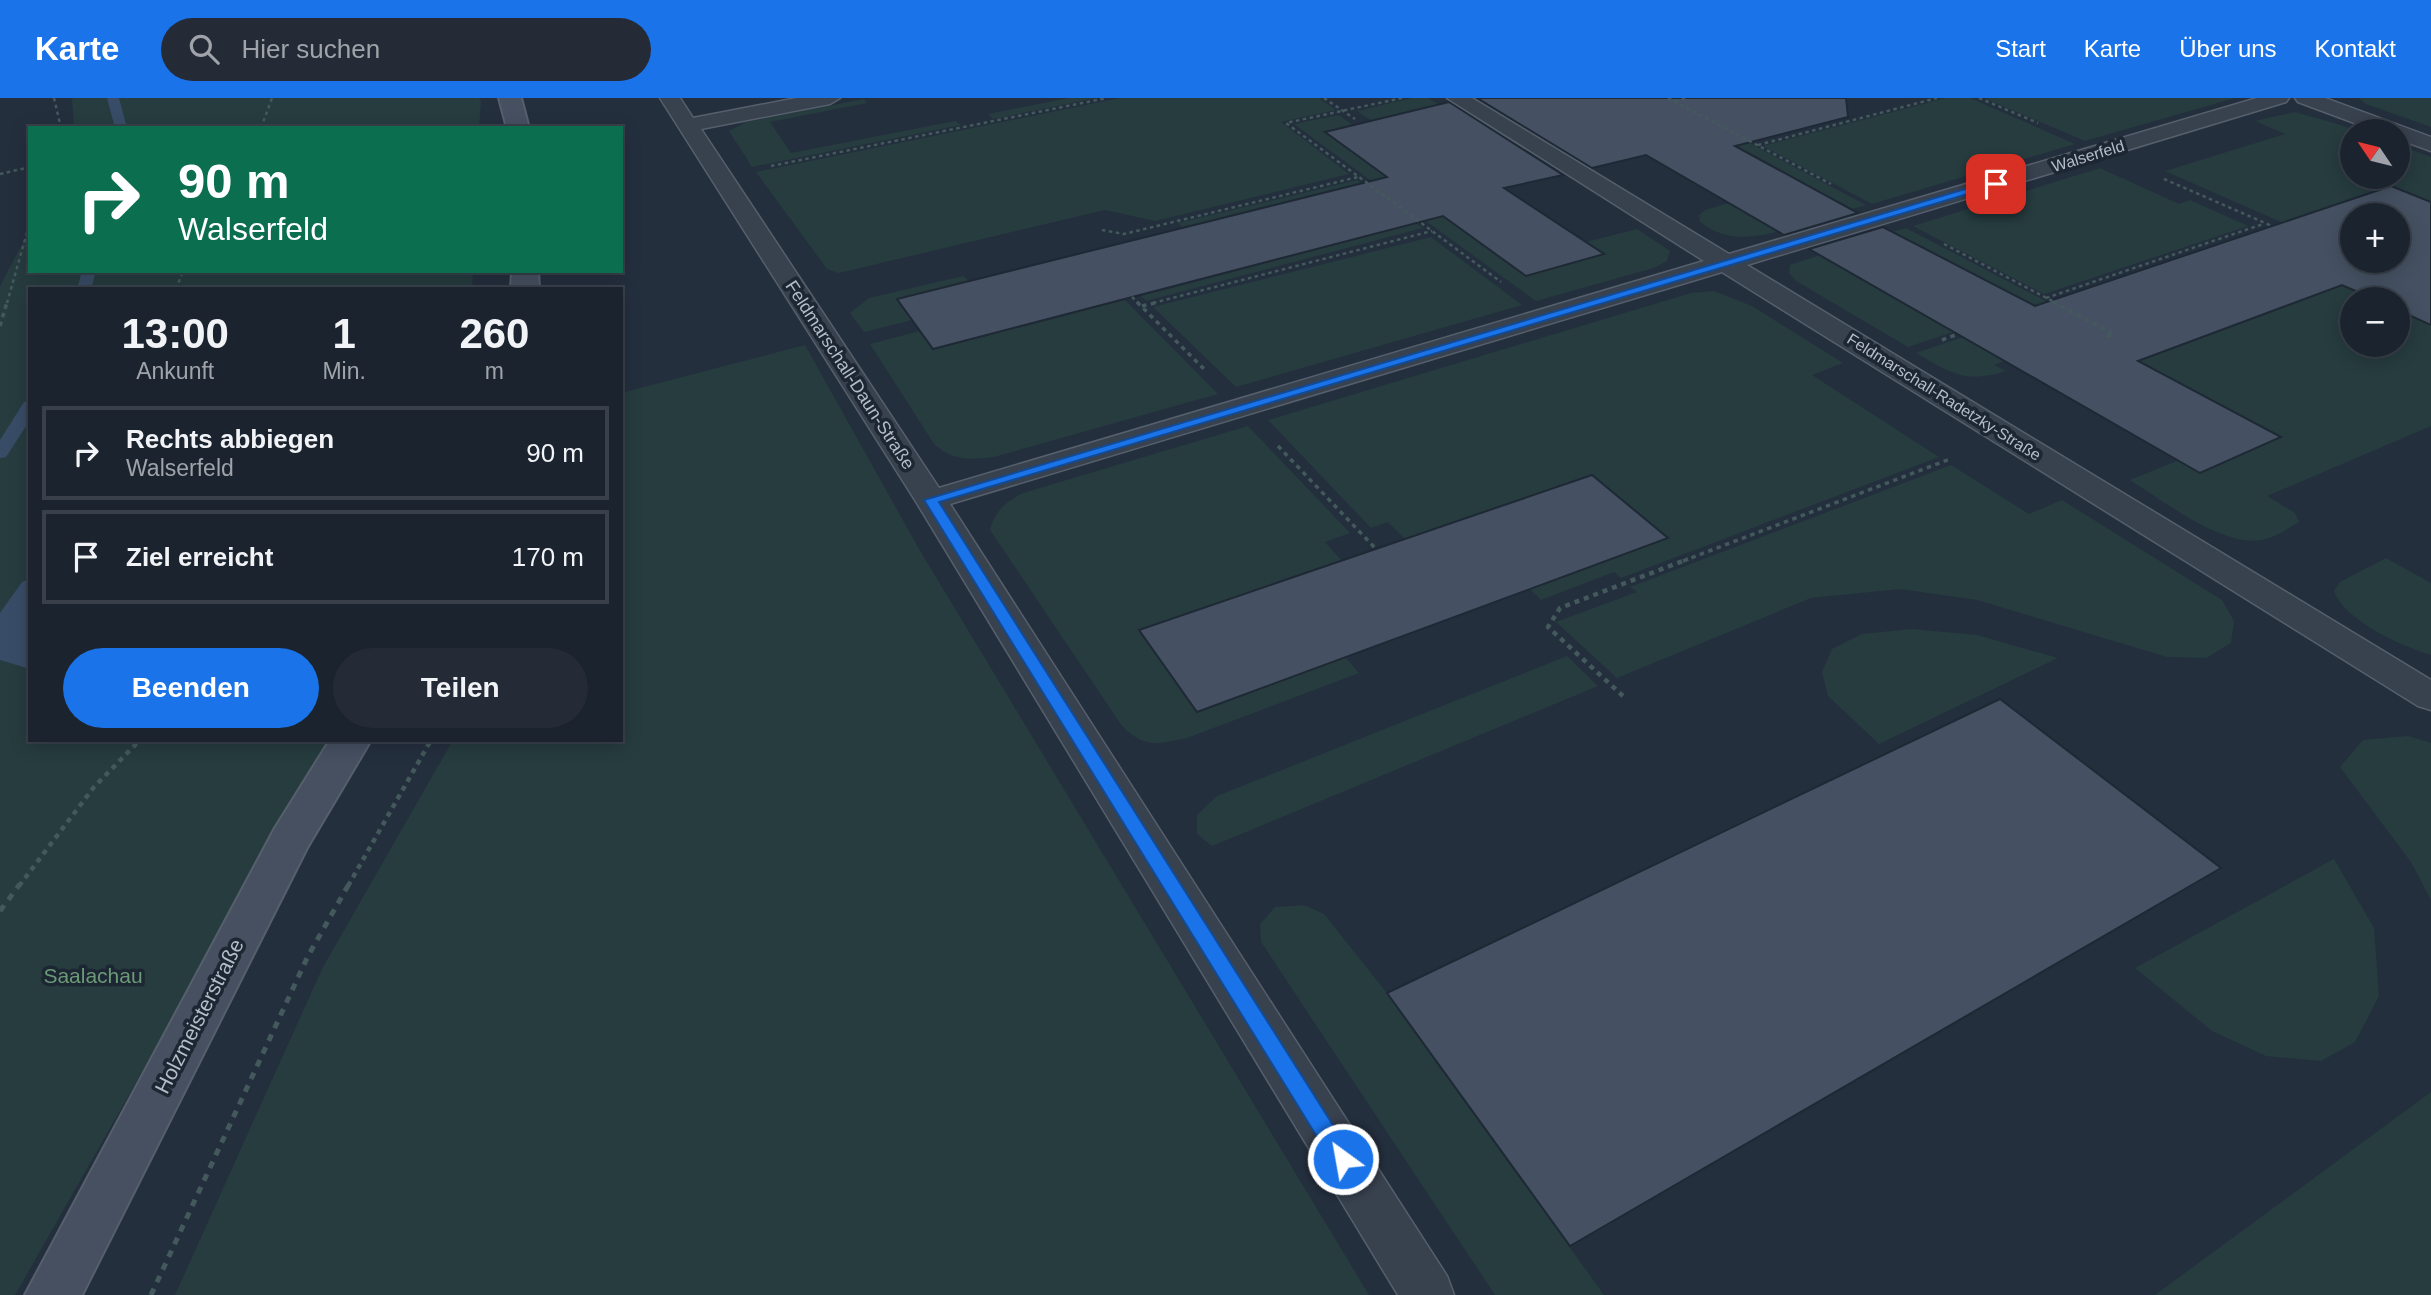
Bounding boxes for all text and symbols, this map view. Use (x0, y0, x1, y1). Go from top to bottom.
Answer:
search box (161, 18, 651, 81)
text: Karte (35, 30, 119, 67)
icon: search (185, 30, 223, 68)
text: Hier suchen (241, 34, 380, 64)
text: Start (1995, 35, 2046, 62)
text: Karte (2084, 35, 2141, 62)
text: Über uns (2179, 35, 2277, 62)
text: Kontakt (2315, 35, 2396, 62)
north arrow (2340, 119, 2410, 189)
map controls (2340, 119, 2410, 357)
street label: Walserfeld (2050, 137, 2126, 175)
icon: right (63, 154, 154, 245)
text: 90 m (178, 154, 290, 208)
pin (1966, 154, 2026, 214)
icon: arrive (1977, 165, 2015, 203)
button: + (2340, 203, 2410, 273)
text: Walserfeld (178, 211, 328, 247)
street label: Feldmarschall-Daun-Straße (781, 277, 919, 473)
button: − (2340, 287, 2410, 357)
text: 13:00 (122, 310, 229, 357)
text: 1 (332, 310, 356, 357)
text: 260 (459, 310, 529, 357)
street label: Feldmarschall-Radetzky-Straße (1844, 330, 2044, 464)
text: Ankunft (136, 358, 214, 384)
text: Min. (322, 358, 366, 384)
text: m (485, 358, 504, 384)
text: Rechts abbiegen (126, 424, 334, 454)
icon: right (67, 434, 105, 472)
text: 90 m (526, 438, 584, 468)
text: Walserfeld (126, 455, 234, 481)
icon: arrive (67, 538, 105, 576)
text: Ziel erreicht (126, 542, 273, 572)
text: 170 m (512, 542, 584, 572)
button: Beenden (63, 648, 319, 728)
button: Teilen (333, 648, 588, 728)
street label: Holzmeisterstraße (150, 935, 248, 1097)
park label: Saalachau (43, 964, 143, 987)
position arrow (1306, 1122, 1380, 1196)

